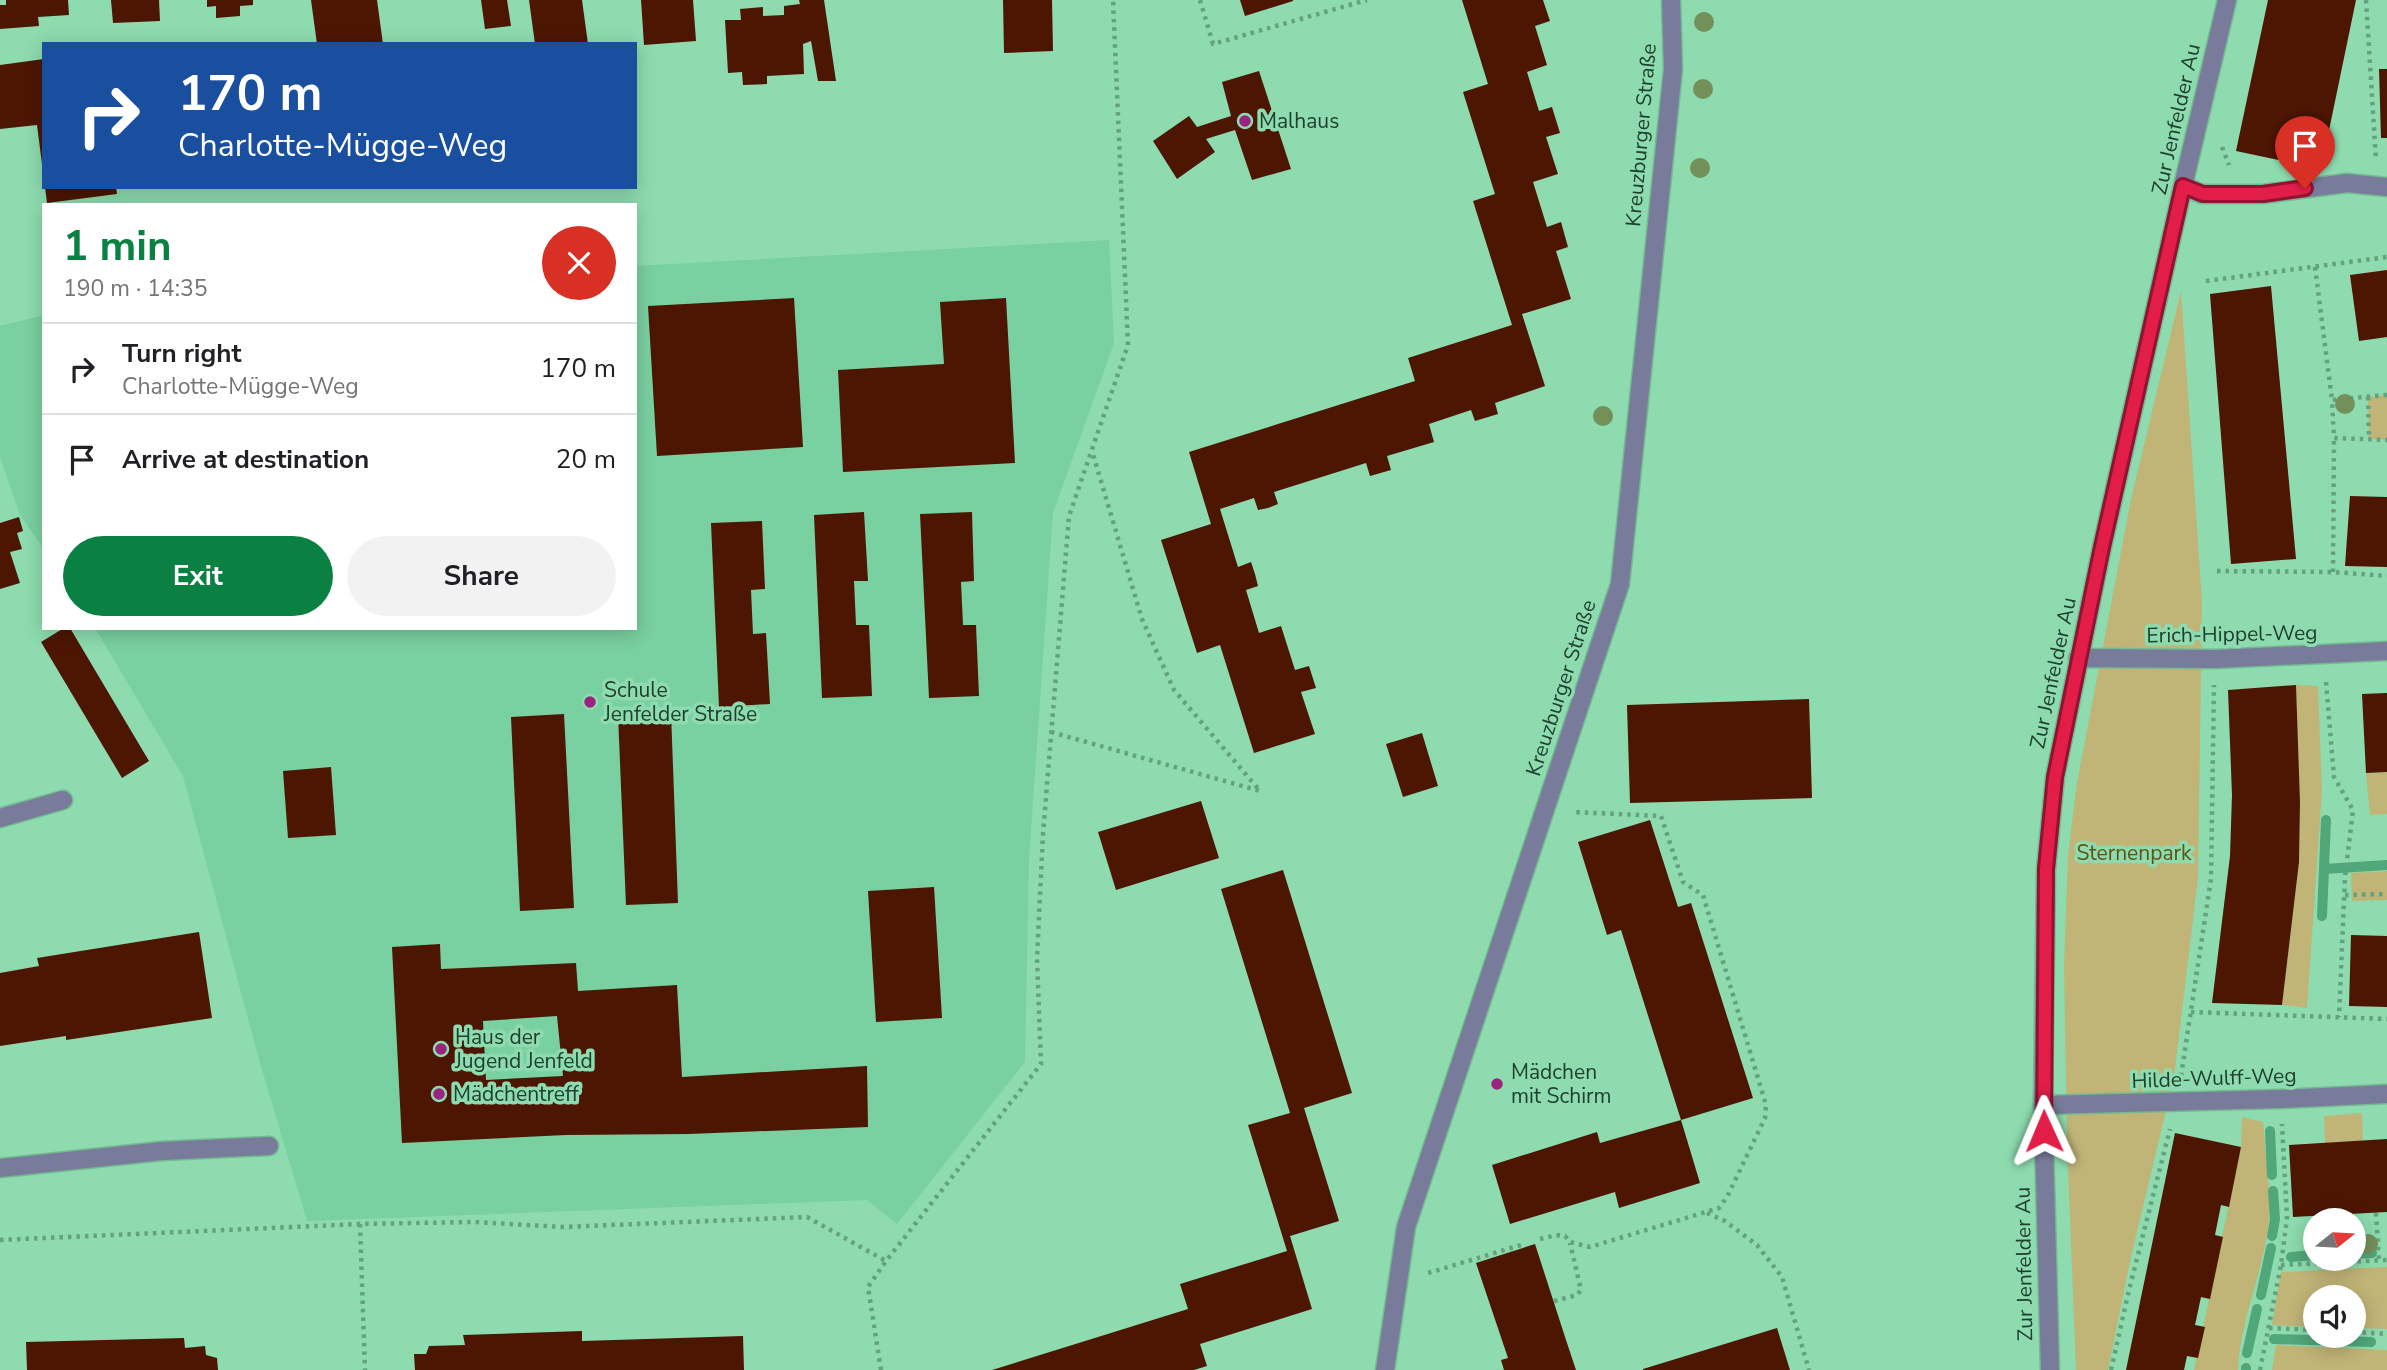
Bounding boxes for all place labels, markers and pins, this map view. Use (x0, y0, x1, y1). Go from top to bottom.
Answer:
place label: Malhaus (1259, 107, 1339, 135)
marker: Malhaus (1237, 113, 1253, 129)
pin (2275, 116, 2335, 188)
place label: Schule Jenfelder Straße (603, 676, 757, 728)
marker: Schule Jenfelder Straße (582, 694, 598, 710)
place label: Haus der Jugend Jenfeld (454, 1023, 593, 1075)
marker: Haus der Jugend Jenfeld (433, 1041, 449, 1057)
place label: Mädchen mit Schirm (1511, 1058, 1612, 1110)
marker: Mädchen mit Schirm (1489, 1076, 1505, 1092)
place label: Mädchentreff (453, 1080, 580, 1108)
marker: Mädchentreff (431, 1086, 447, 1102)

